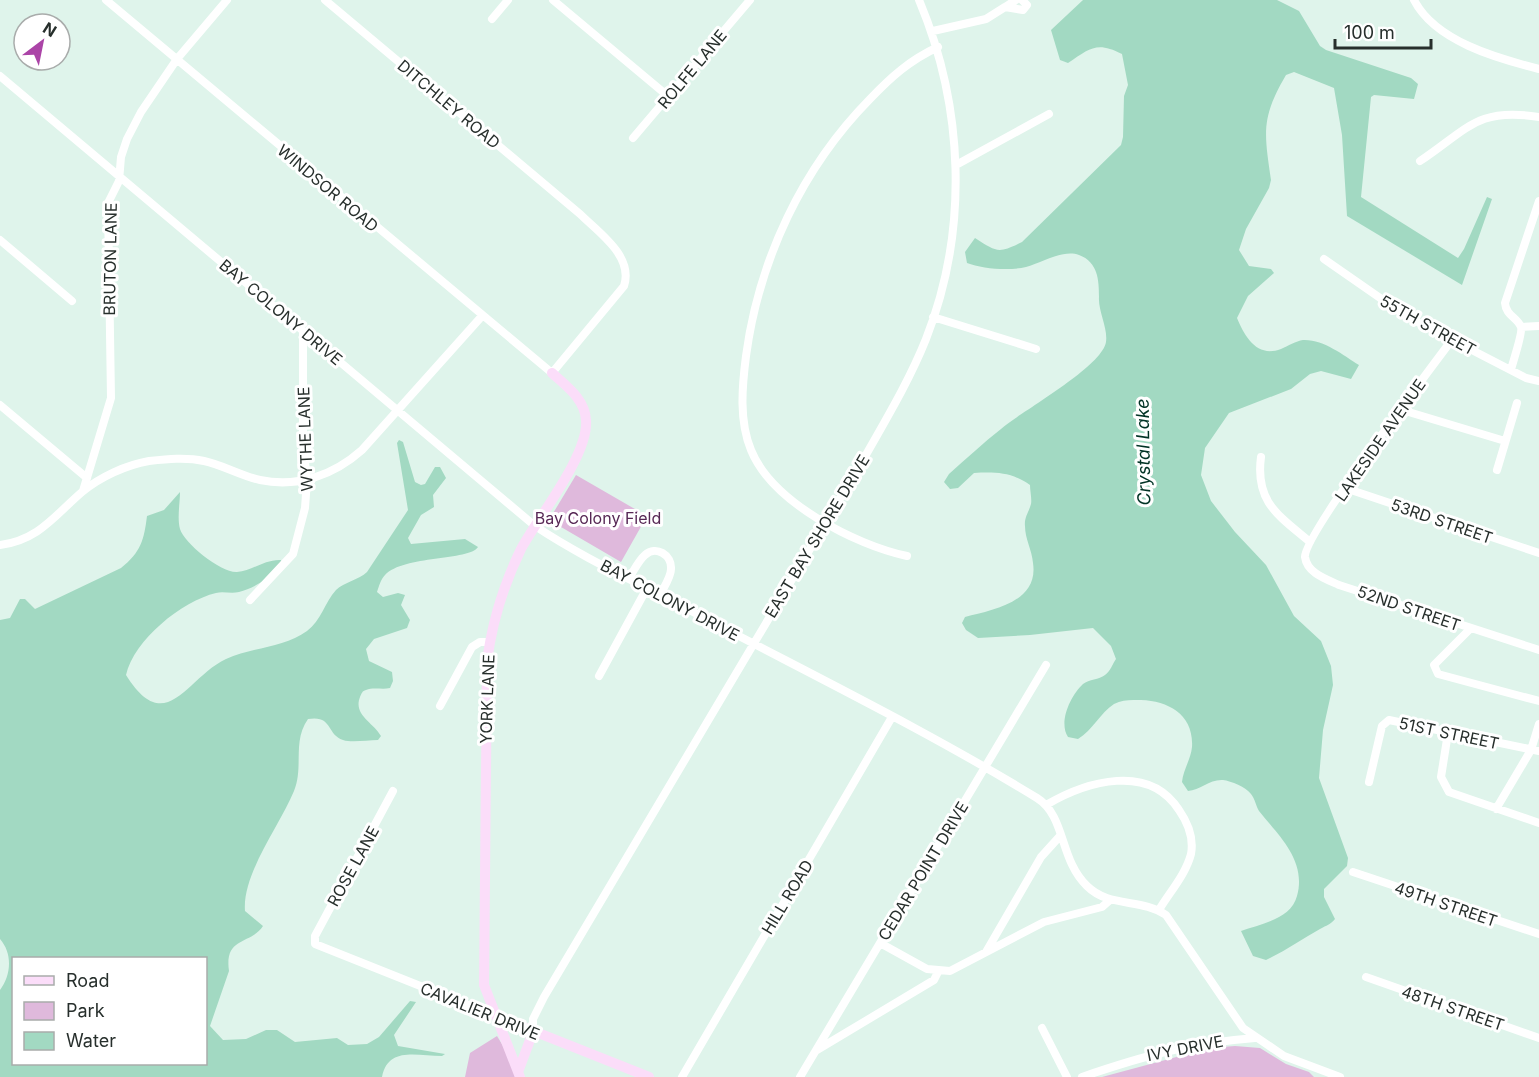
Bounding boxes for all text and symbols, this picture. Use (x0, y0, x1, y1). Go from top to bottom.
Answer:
north arrow (12, 12, 72, 72)
scale bar (1335, 12, 1431, 50)
text: N (39, 18, 60, 41)
text: 100 m (1344, 22, 1395, 43)
street label: ROLFE LANE (653, 25, 731, 113)
street label: DITCHLEY ROAD (394, 55, 504, 153)
street label: WINDSOR ROAD (273, 140, 383, 236)
street label: BRUTON LANE (99, 202, 121, 316)
street label: BAY COLONY DRIVE (215, 255, 347, 369)
street label: 55TH STREET (1377, 290, 1479, 360)
street label: LAKESIDE AVENUE (1330, 375, 1430, 505)
street label: WYTHE LANE (293, 386, 317, 492)
water label: Crystal Lake (1132, 398, 1154, 506)
street label: EAST BAY SHORE DRIVE (760, 451, 874, 621)
street label: 53RD STREET (1388, 494, 1496, 548)
park label: Bay Colony Field (535, 508, 661, 528)
street label: BAY COLONY DRIVE (597, 555, 743, 645)
street label: 52ND STREET (1355, 581, 1463, 635)
street label: YORK LANE (475, 654, 499, 744)
street label: 51ST STREET (1397, 713, 1501, 753)
street label: CEDAR POINT DRIVE (874, 798, 972, 944)
street label: ROSE LANE (323, 822, 383, 910)
street label: HILL ROAD (757, 856, 817, 938)
street label: 49TH STREET (1392, 877, 1500, 931)
legend (12, 957, 207, 1065)
text: Road (66, 970, 109, 991)
street label: CAVALIER DRIVE (417, 978, 543, 1044)
street label: 48TH STREET (1399, 981, 1507, 1035)
text: Park (66, 1000, 105, 1021)
text: Water (66, 1030, 116, 1051)
street label: IVY DRIVE (1145, 1031, 1225, 1065)

